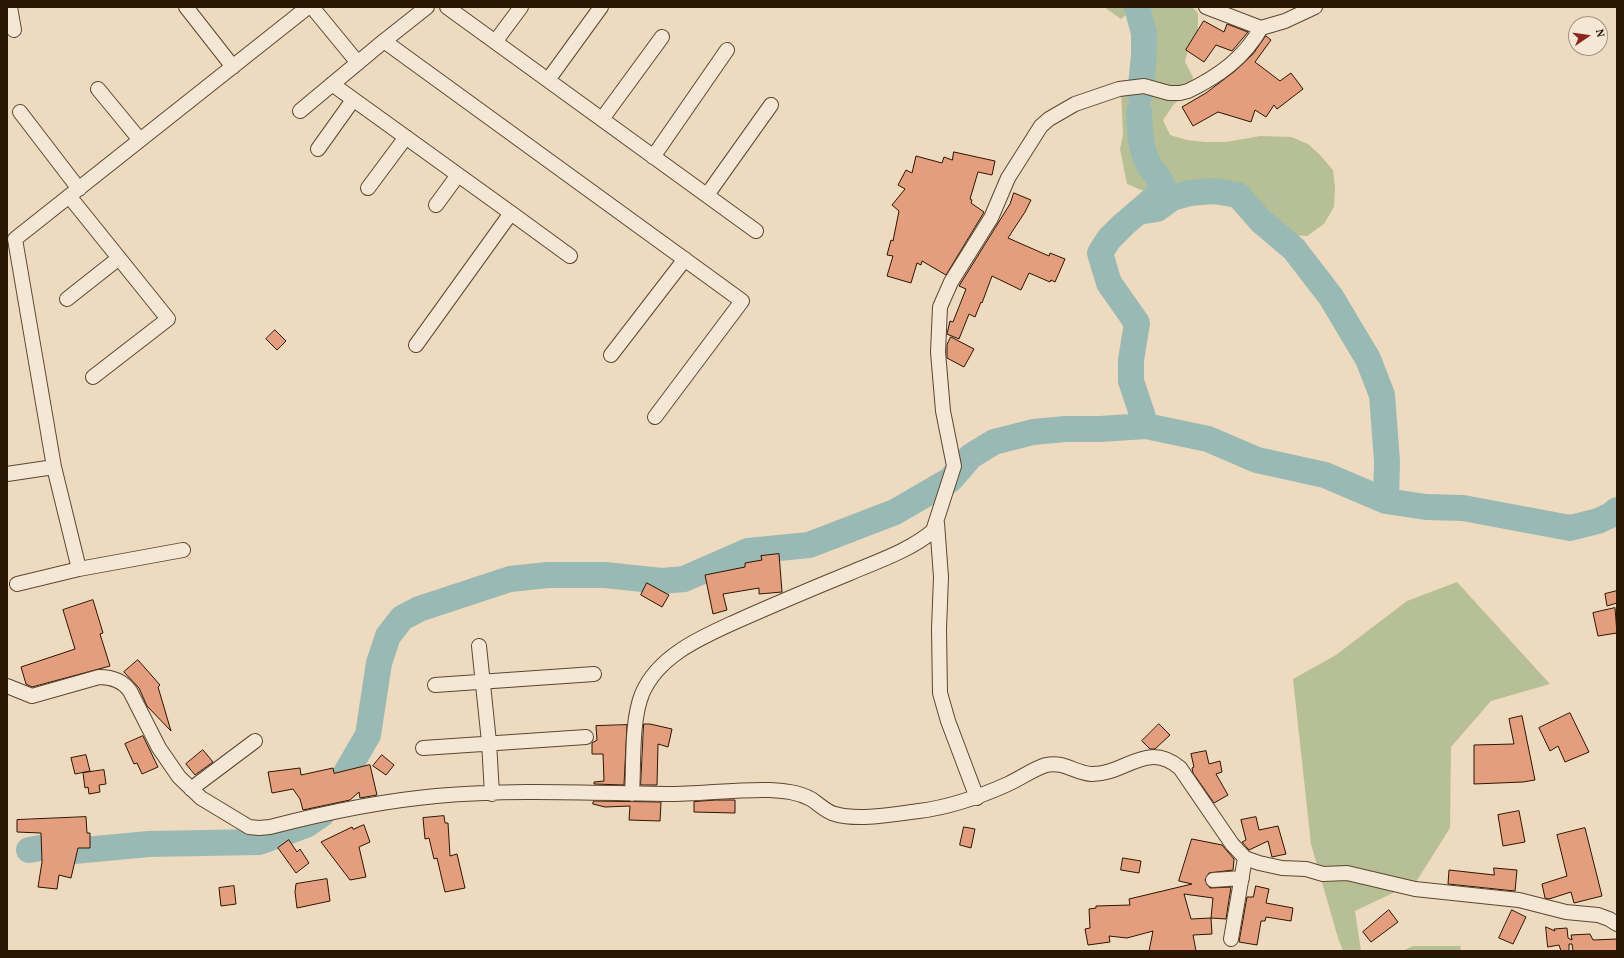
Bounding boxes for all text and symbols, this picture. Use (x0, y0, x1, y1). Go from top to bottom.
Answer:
north arrow (1568, 16, 1608, 56)
text: N (1591, 28, 1607, 39)

